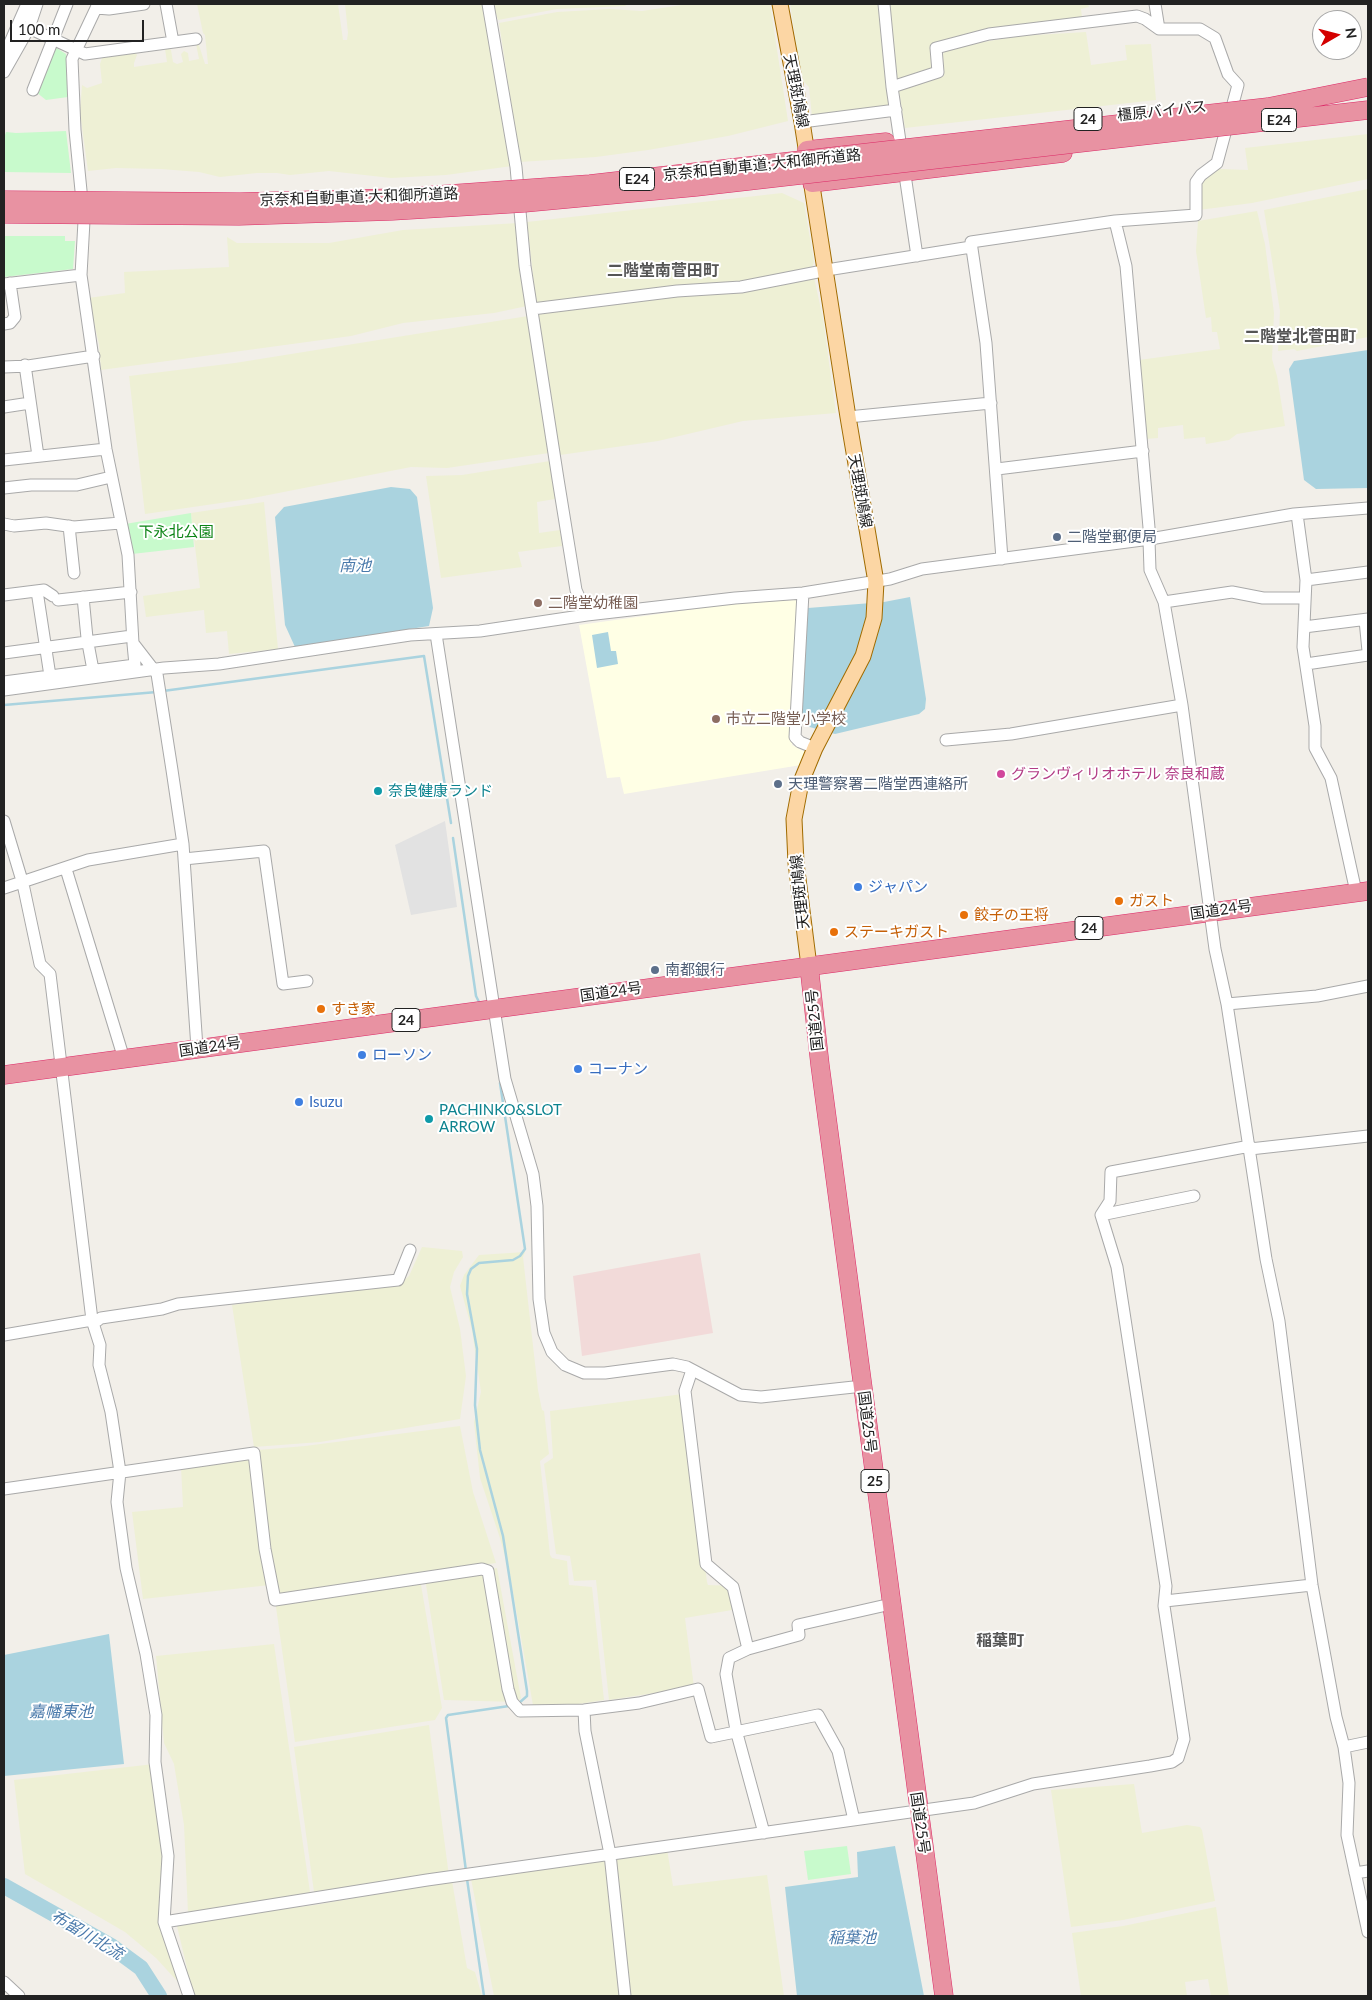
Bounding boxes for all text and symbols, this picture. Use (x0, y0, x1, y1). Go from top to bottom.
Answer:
scale bar (12, 10, 146, 42)
north arrow (1312, 10, 1362, 60)
text: 100 m (18, 20, 60, 38)
text: N (1342, 26, 1361, 40)
street label: 天理斑鳩線 (780, 52, 812, 130)
street label: 橿原バイパス (1116, 97, 1208, 125)
road number: 24 (1074, 108, 1102, 130)
road number: E24 (1262, 108, 1296, 132)
street label: 京奈和自動車道;大和御所道路 (662, 146, 862, 184)
road number: E24 (620, 168, 654, 190)
street label: 京奈和自動車道;大和御所道路 (259, 185, 459, 209)
district label: 二階堂南菅田町 (607, 261, 719, 281)
district label: 二階堂北菅田町 (1244, 327, 1356, 347)
street label: 天理斑鳩線 (845, 453, 875, 529)
park label: 下永北公園 (139, 523, 213, 541)
place label: 二階堂郵便局 (1067, 528, 1157, 546)
marker: 二階堂郵便局 (1051, 531, 1063, 543)
water label: 南池 (339, 556, 371, 576)
place label: 二階堂幼稚園 (548, 594, 638, 612)
marker: 二階堂幼稚園 (532, 597, 544, 609)
place label: 市立二階堂小学校 (726, 710, 846, 728)
marker: 市立二階堂小学校 (710, 713, 722, 725)
place label: グランヴィリオホテル 奈良和蔵 (1011, 765, 1225, 783)
marker: グランヴィリオホテル 奈良和蔵 (995, 768, 1007, 780)
place label: 天理警察署二階堂西連絡所 (788, 775, 968, 793)
marker: 天理警察署二階堂西連絡所 (772, 778, 784, 790)
place label: 奈良健康ランド (388, 782, 493, 800)
marker: 奈良健康ランド (372, 785, 384, 797)
street label: 天理斑鳩線 (787, 854, 813, 930)
place label: ジャパン (868, 878, 928, 896)
marker: ジャパン (852, 881, 864, 893)
place label: ガスト (1129, 892, 1174, 910)
marker: ガスト (1113, 895, 1125, 907)
street label: 国道24号 (1189, 897, 1253, 923)
place label: 餃子の王将 (974, 906, 1049, 924)
marker: 餃子の王将 (958, 909, 970, 921)
road number: 24 (1075, 916, 1103, 940)
place label: ステーキガスト (844, 923, 949, 941)
marker: ステーキガスト (828, 926, 840, 938)
place label: 南都銀行 (665, 961, 725, 979)
marker: 南都銀行 (649, 964, 661, 976)
street label: 国道24号 (579, 979, 643, 1005)
street label: 国道25号 (803, 988, 827, 1052)
place label: すき家 (331, 1000, 376, 1018)
marker: すき家 (315, 1003, 327, 1015)
road number: 24 (392, 1008, 420, 1032)
street label: 国道24号 (178, 1034, 242, 1060)
place label: ローソン (372, 1046, 432, 1064)
marker: ローソン (356, 1049, 368, 1061)
place label: コーナン (588, 1060, 648, 1078)
marker: コーナン (572, 1063, 584, 1075)
place label: Isuzu (309, 1093, 343, 1111)
marker: Isuzu (293, 1096, 305, 1108)
place label: PACHINKO&SLOT ARROW (439, 1101, 562, 1136)
marker: PACHINKO&SLOT ARROW (423, 1113, 435, 1125)
street label: 国道25号 (854, 1390, 880, 1454)
road number: 25 (861, 1470, 889, 1492)
district label: 稲葉町 (976, 1631, 1024, 1651)
water label: 嘉幡東池 (29, 1702, 93, 1722)
street label: 国道25号 (907, 1791, 933, 1855)
water label: 布留川北流 (48, 1906, 126, 1964)
water label: 稲葉池 (828, 1928, 876, 1948)

